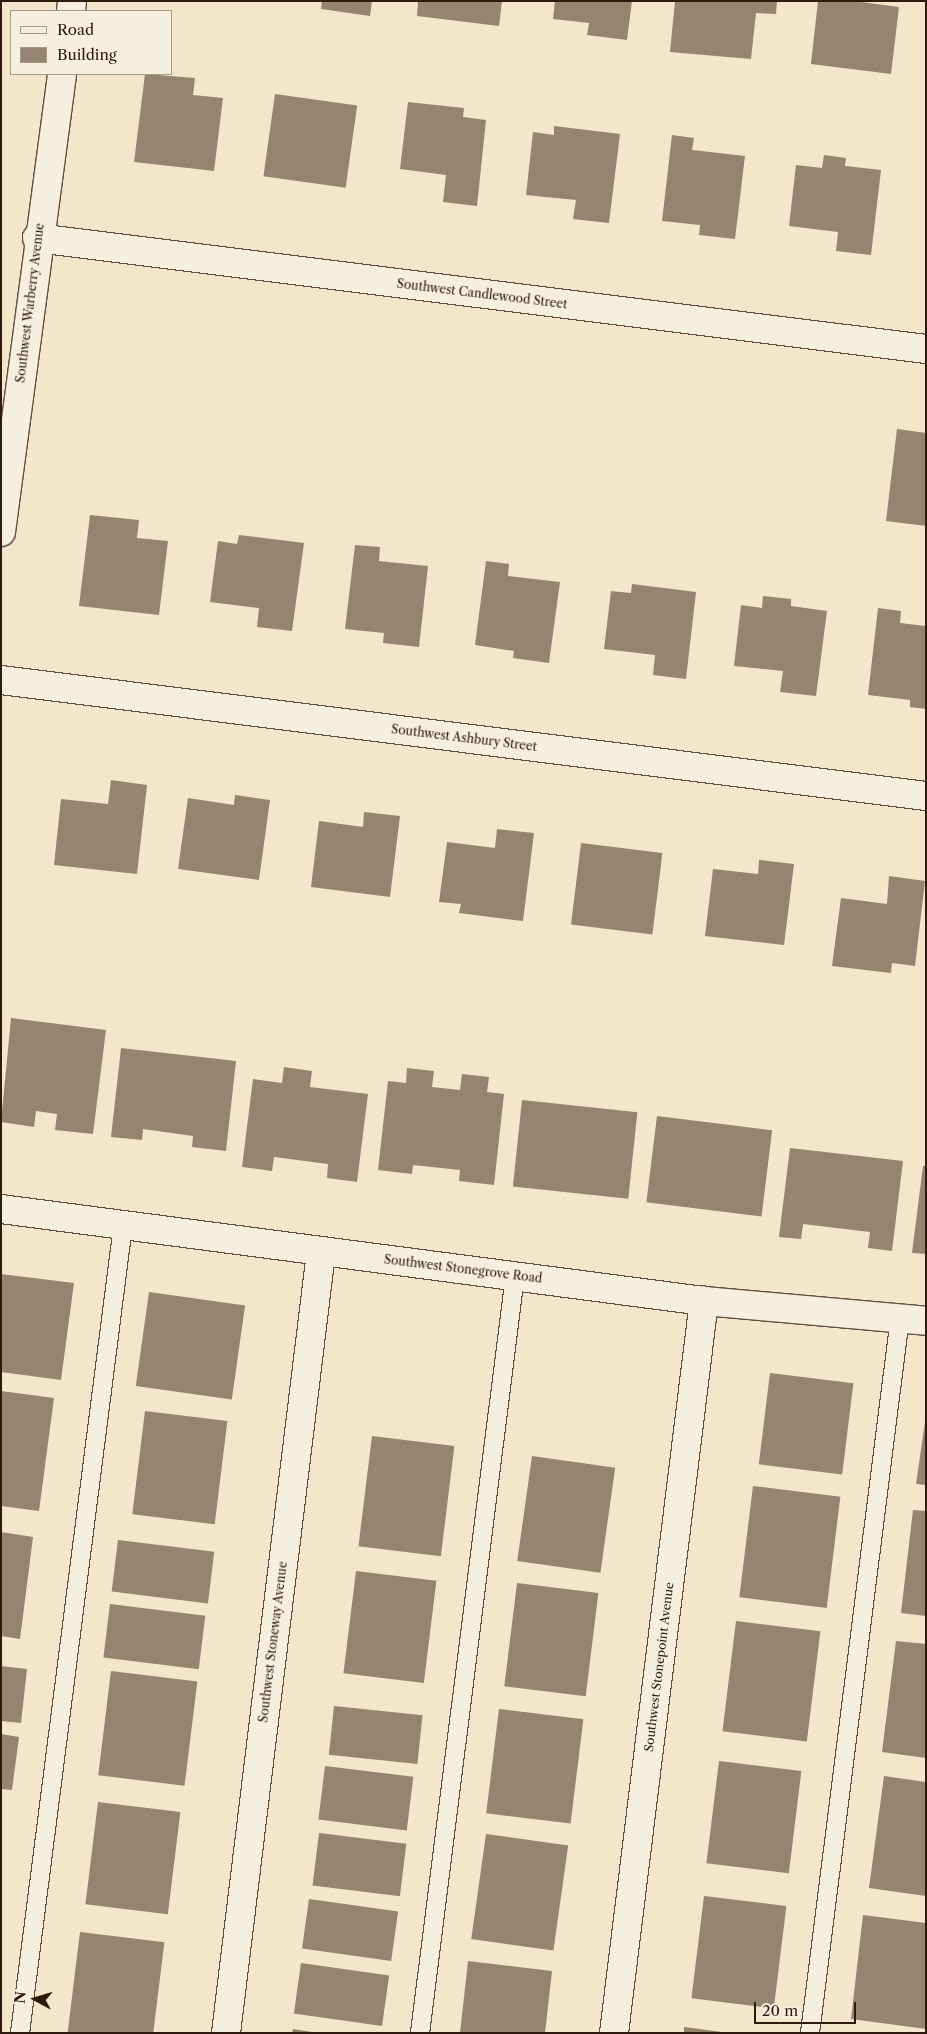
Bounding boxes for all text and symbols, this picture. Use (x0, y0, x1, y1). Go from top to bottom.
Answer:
legend (10, 10, 172, 75)
text: Road (57, 20, 94, 39)
text: Building (57, 45, 117, 64)
street label: Southwest Warberry Avenue (13, 222, 47, 384)
street label: Southwest Candlewood Street (396, 276, 568, 312)
street label: Southwest Ashbury Street (390, 722, 538, 754)
street label: Southwest Stonegrove Road (383, 1252, 543, 1286)
street label: Southwest Stoneway Avenue (256, 1560, 290, 1724)
street label: Southwest Stonepoint Avenue (641, 1581, 677, 1753)
north arrow (10, 1974, 60, 2024)
text: N (10, 1990, 30, 2004)
scale bar (757, 1992, 860, 2024)
text: 20 m (762, 2001, 798, 2020)

